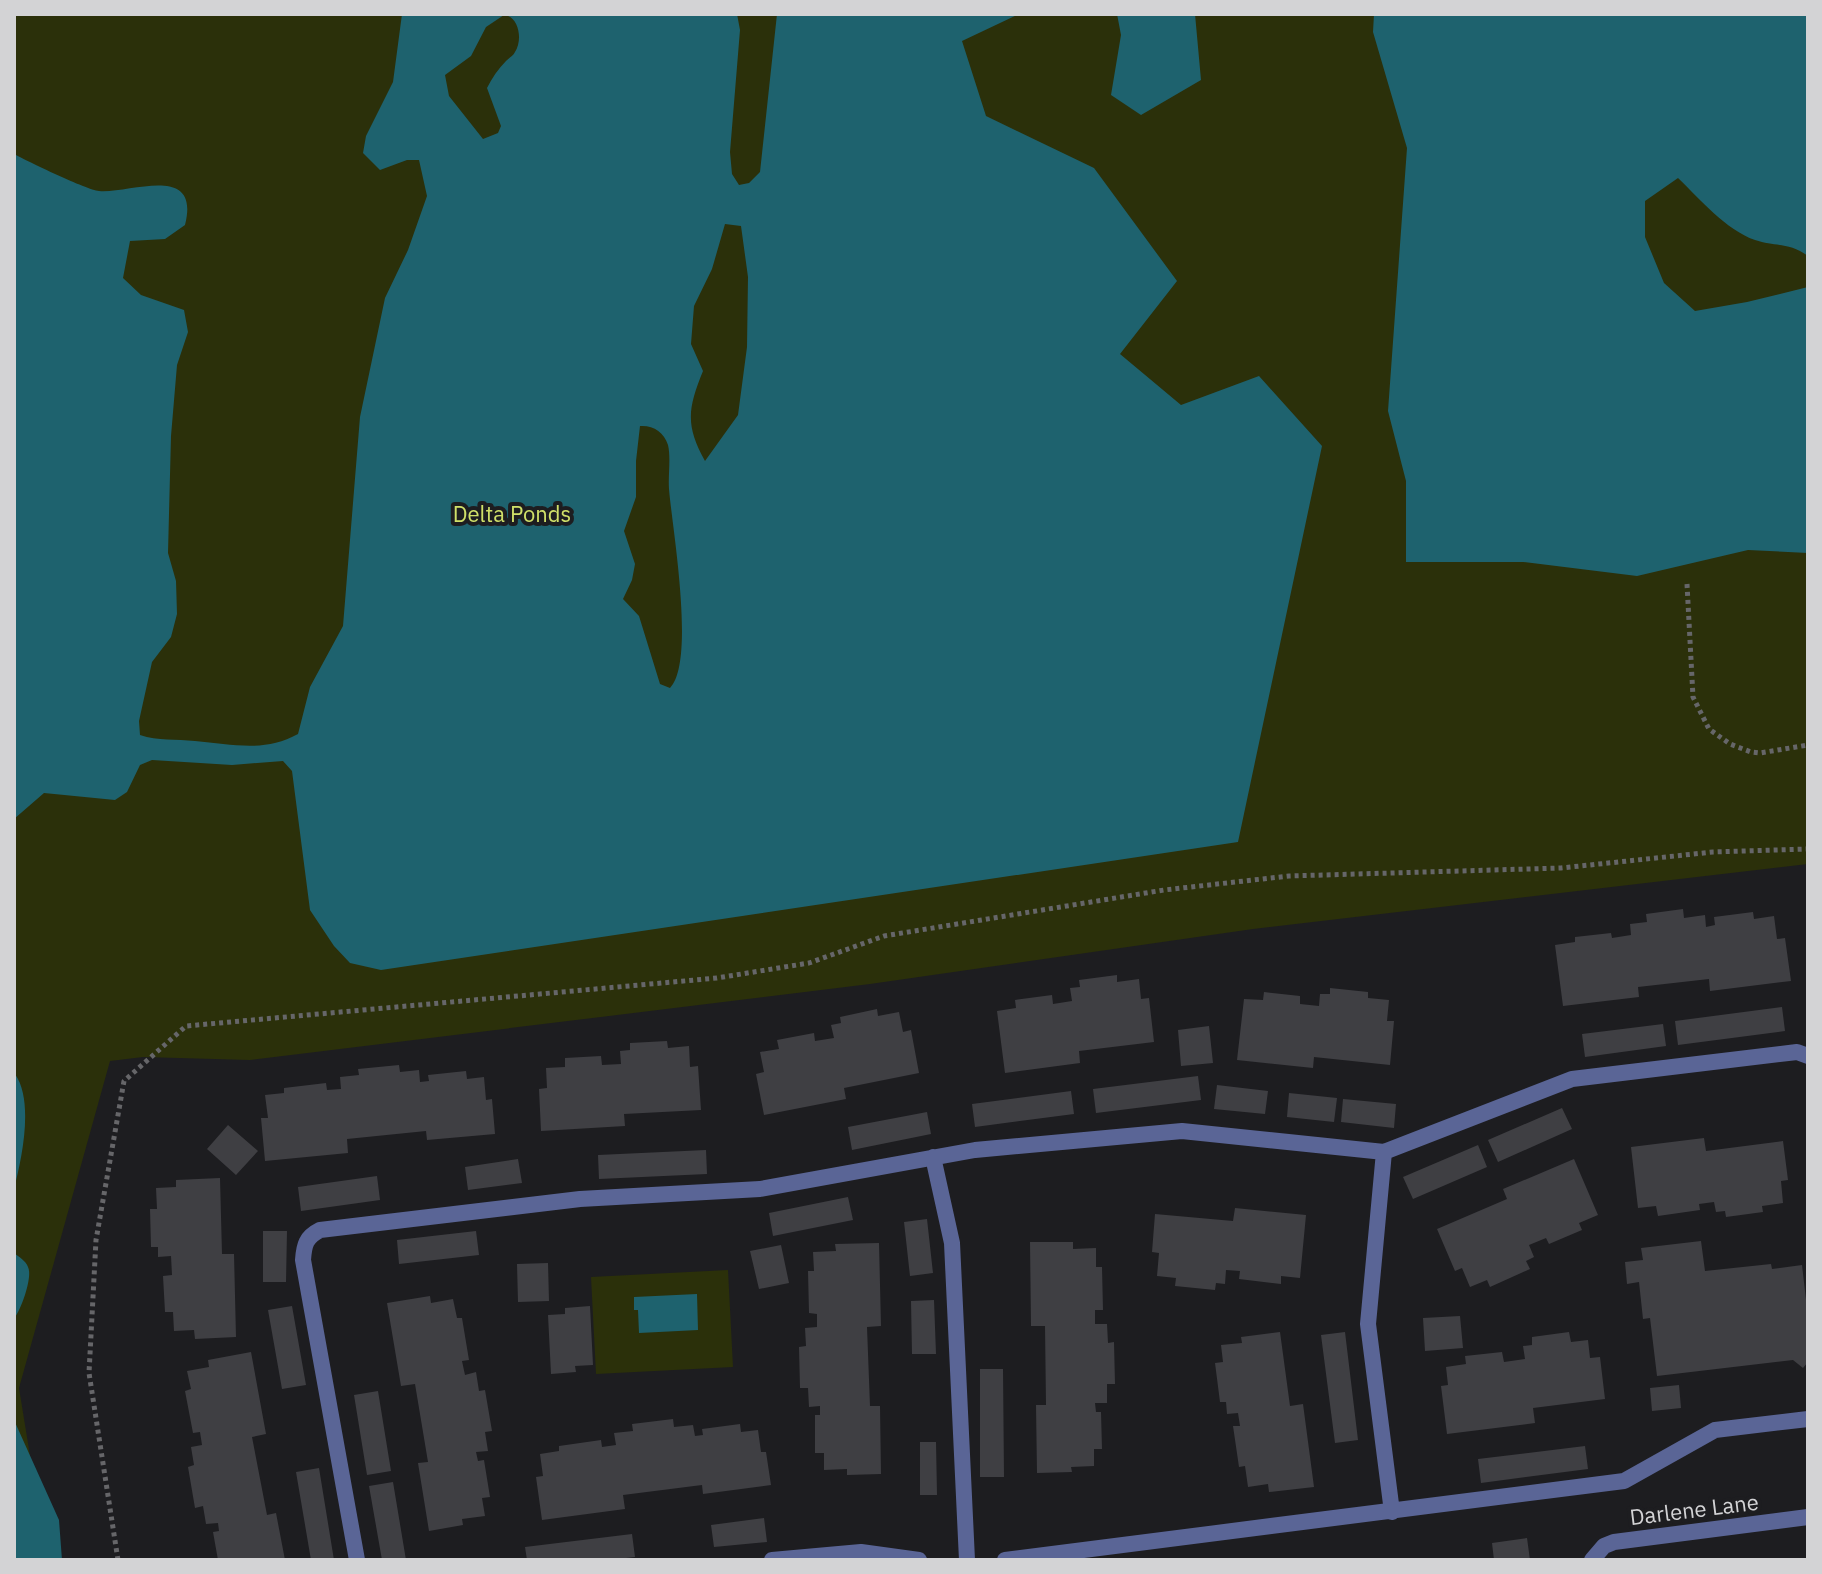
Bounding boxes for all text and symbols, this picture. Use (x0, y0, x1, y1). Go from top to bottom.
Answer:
park label: Delta Ponds (453, 499, 571, 528)
street label: Darlene Lane (1628, 1487, 1760, 1531)

